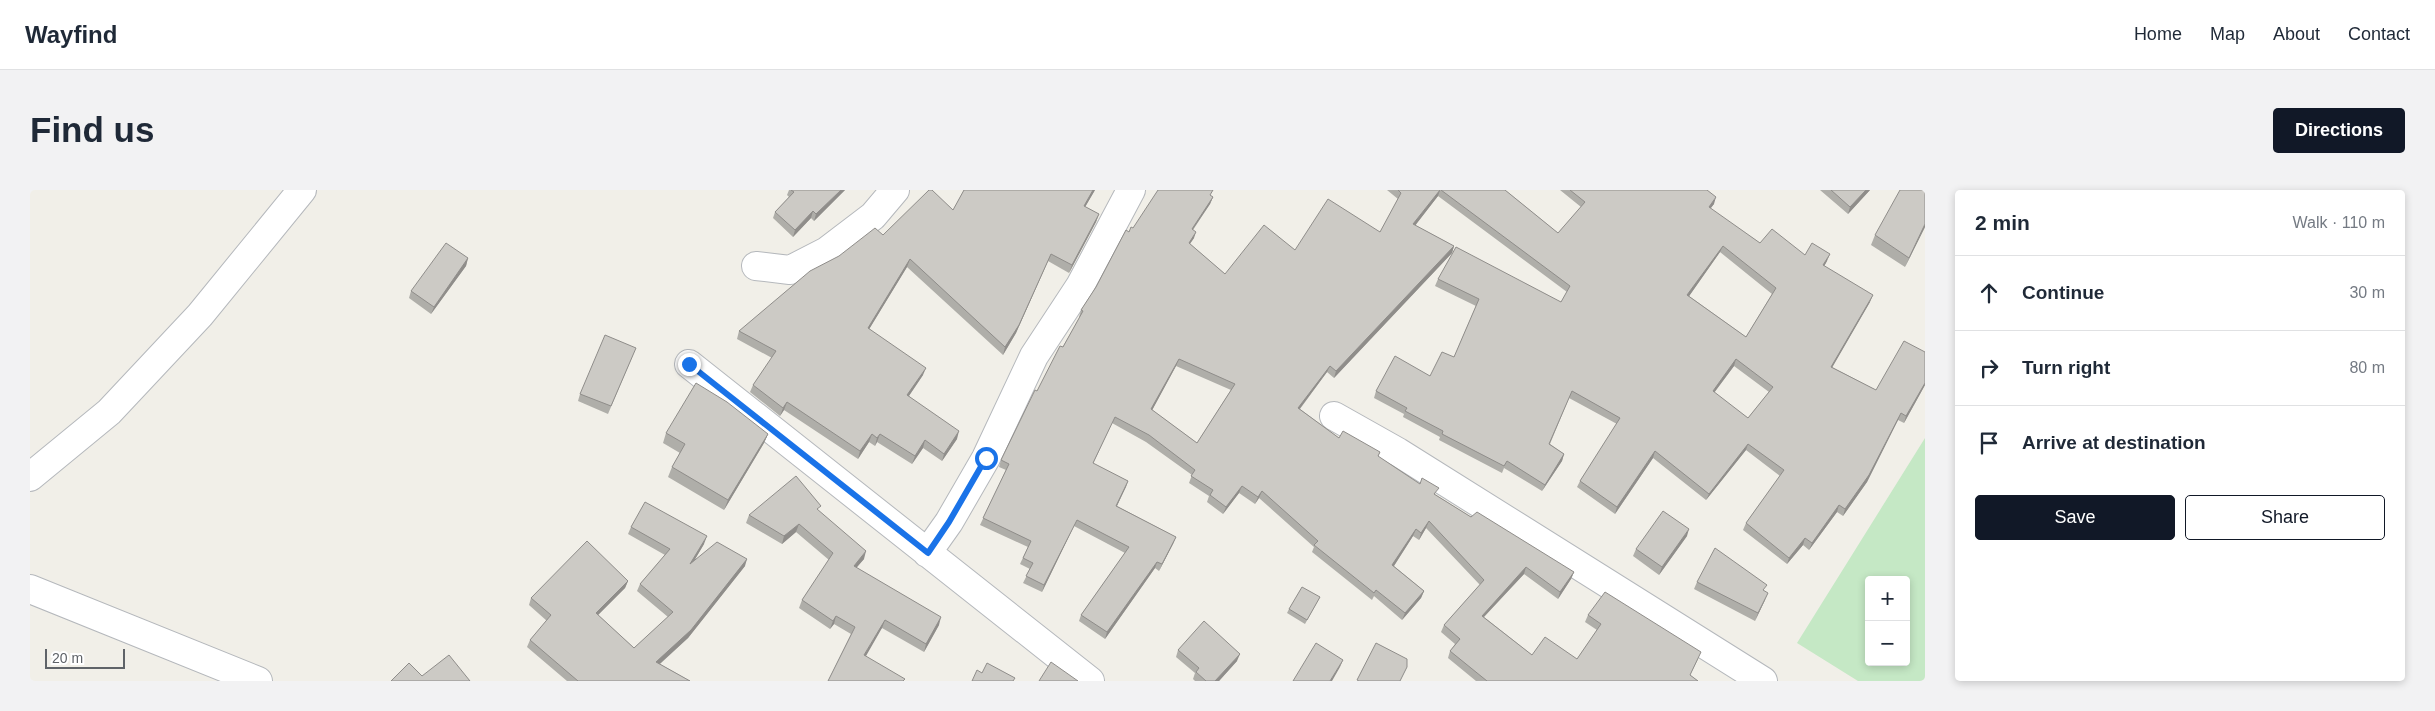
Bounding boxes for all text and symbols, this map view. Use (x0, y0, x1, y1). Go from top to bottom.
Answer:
text: Wayfind (25, 21, 117, 48)
text: Home (2134, 24, 2182, 44)
text: Map (2210, 24, 2245, 44)
text: About (2273, 24, 2320, 44)
text: Contact (2348, 24, 2410, 44)
button: Directions (2273, 108, 2405, 153)
text: Find us (30, 110, 154, 149)
text: 2 min (1975, 211, 2030, 234)
text: Walk · 110 m (2293, 214, 2385, 231)
icon: ahead (1975, 279, 2003, 307)
text: Continue (2022, 282, 2104, 303)
text: 30 m (2349, 284, 2385, 301)
route end (678, 353, 701, 376)
icon: right (1975, 354, 2003, 382)
text: Turn right (2022, 357, 2110, 378)
text: 80 m (2349, 359, 2385, 376)
icon: arrive (1975, 429, 2003, 457)
text: Arrive at destination (2022, 432, 2206, 453)
route start (975, 447, 998, 470)
button: Save (1975, 495, 2175, 540)
button: Share (2185, 495, 2385, 540)
map controls (1865, 576, 1910, 666)
button: + (1865, 576, 1910, 621)
button: − (1865, 621, 1910, 666)
scale bar (45, 646, 125, 669)
text: 20 m (52, 650, 83, 666)

